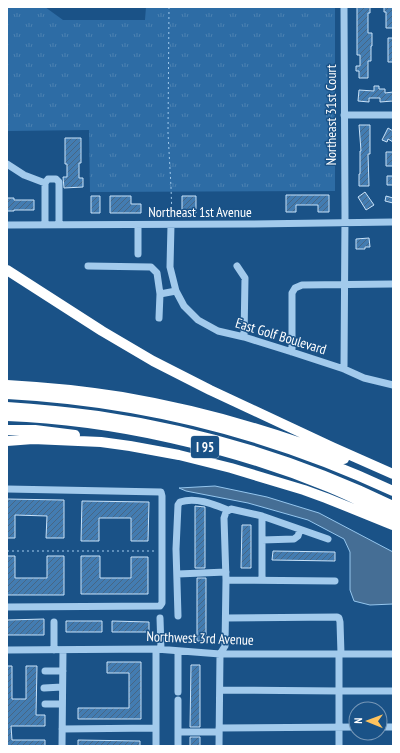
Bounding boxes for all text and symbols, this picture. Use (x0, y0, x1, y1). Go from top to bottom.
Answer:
street label: Northeast 31st Court (322, 64, 340, 166)
street label: Northeast 1st Avenue (148, 203, 252, 221)
street label: East Golf Boulevard (233, 314, 329, 358)
road number: I 95 (191, 436, 219, 458)
street label: Northwest 3rd Avenue (146, 627, 254, 649)
north arrow (348, 701, 388, 741)
text: N (351, 718, 365, 724)

